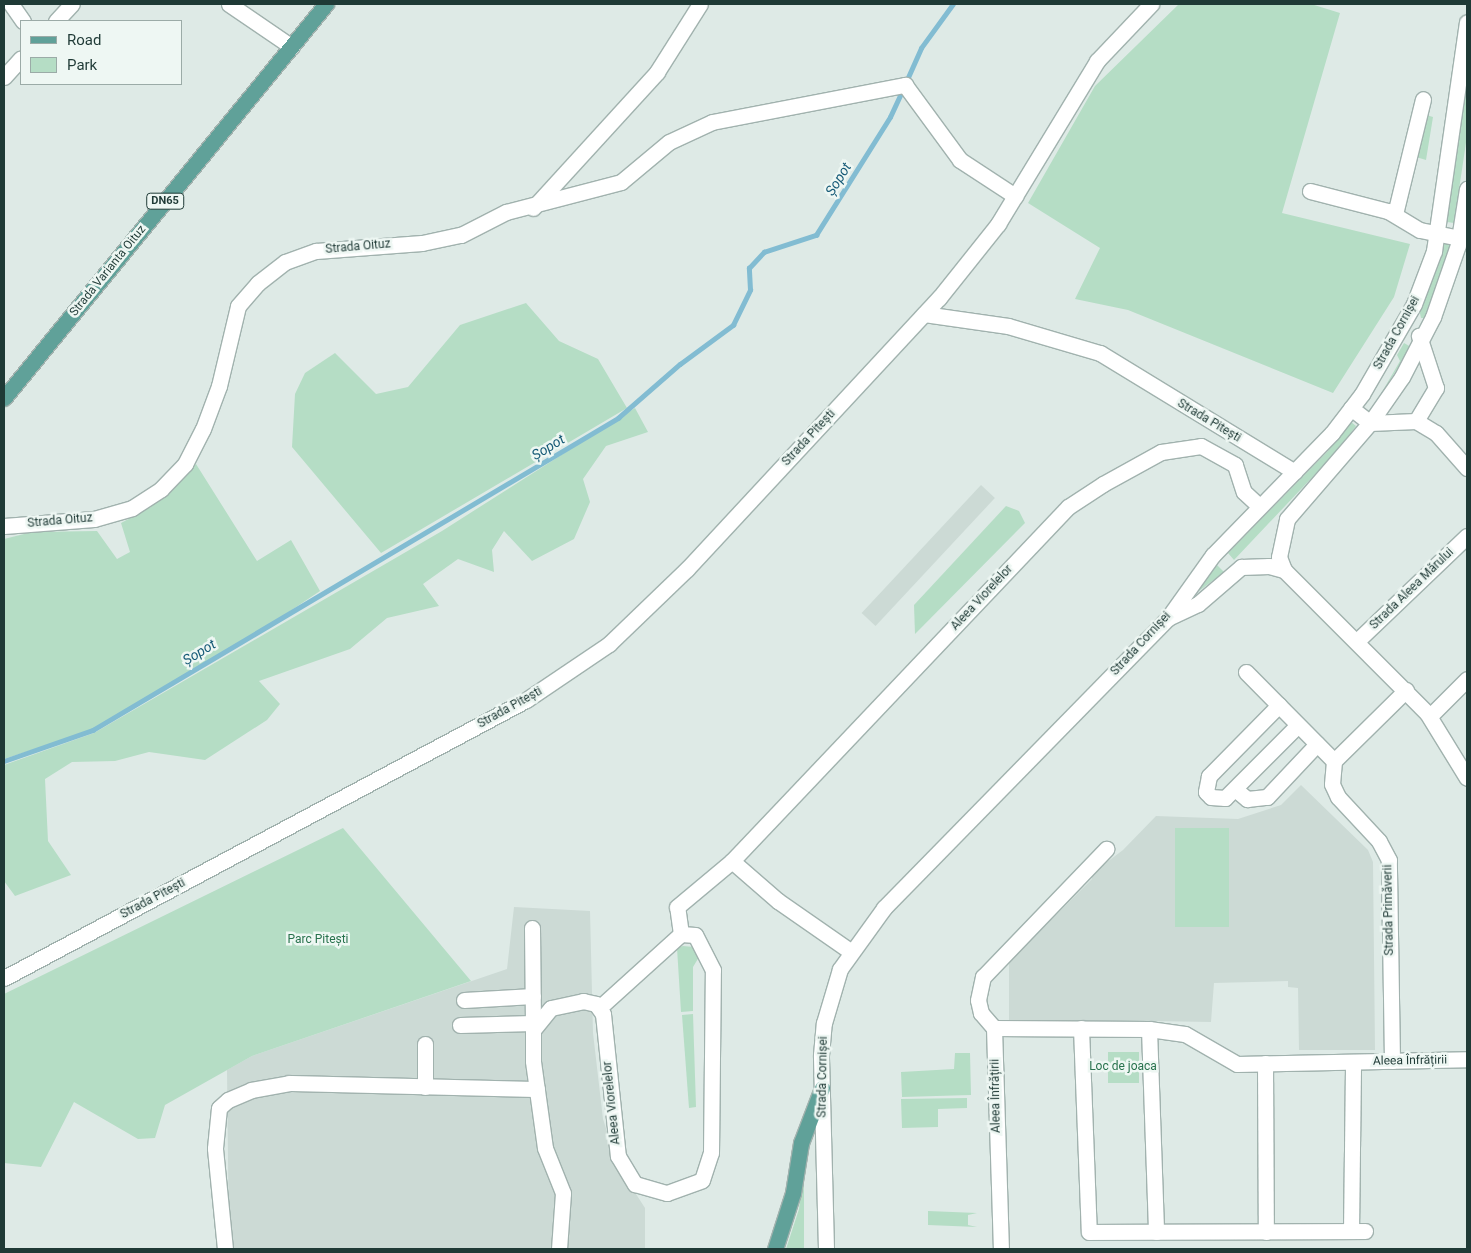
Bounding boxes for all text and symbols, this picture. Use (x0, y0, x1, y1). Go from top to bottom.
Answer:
legend (20, 20, 182, 85)
text: Road (67, 31, 101, 49)
text: Park (67, 56, 97, 74)
water label: Șopot (821, 159, 855, 199)
road number: DN65 (145, 192, 185, 210)
street label: Strada Varianta Oituz (67, 223, 149, 319)
street label: Strada Oituz (325, 237, 391, 257)
street label: Strada Cornișei (1371, 294, 1423, 372)
street label: Strada Pitești (1175, 396, 1243, 446)
street label: Strada Pitești (779, 407, 839, 469)
water label: Șopot (528, 431, 568, 463)
street label: Strada Oituz (27, 511, 93, 531)
street label: Strada Aleea Mărului (1367, 545, 1457, 633)
street label: Aleea Viorelelor (948, 562, 1016, 634)
street label: Strada Cornișei (1108, 609, 1174, 679)
water label: Șopot (179, 636, 219, 668)
street label: Strada Pitești (475, 684, 545, 732)
street label: Strada Primăverii (1381, 864, 1397, 956)
street label: Strada Pitești (118, 876, 188, 922)
park label: Parc Pitești (287, 933, 349, 947)
street label: Strada Cornișei (815, 1036, 831, 1118)
street label: Aleea Înfrățirii (1373, 1053, 1447, 1069)
street label: Aleea Înfrățirii (988, 1059, 1004, 1133)
park label: Loc de joaca (1089, 1060, 1157, 1074)
street label: Aleea Viorelelor (600, 1061, 624, 1145)

